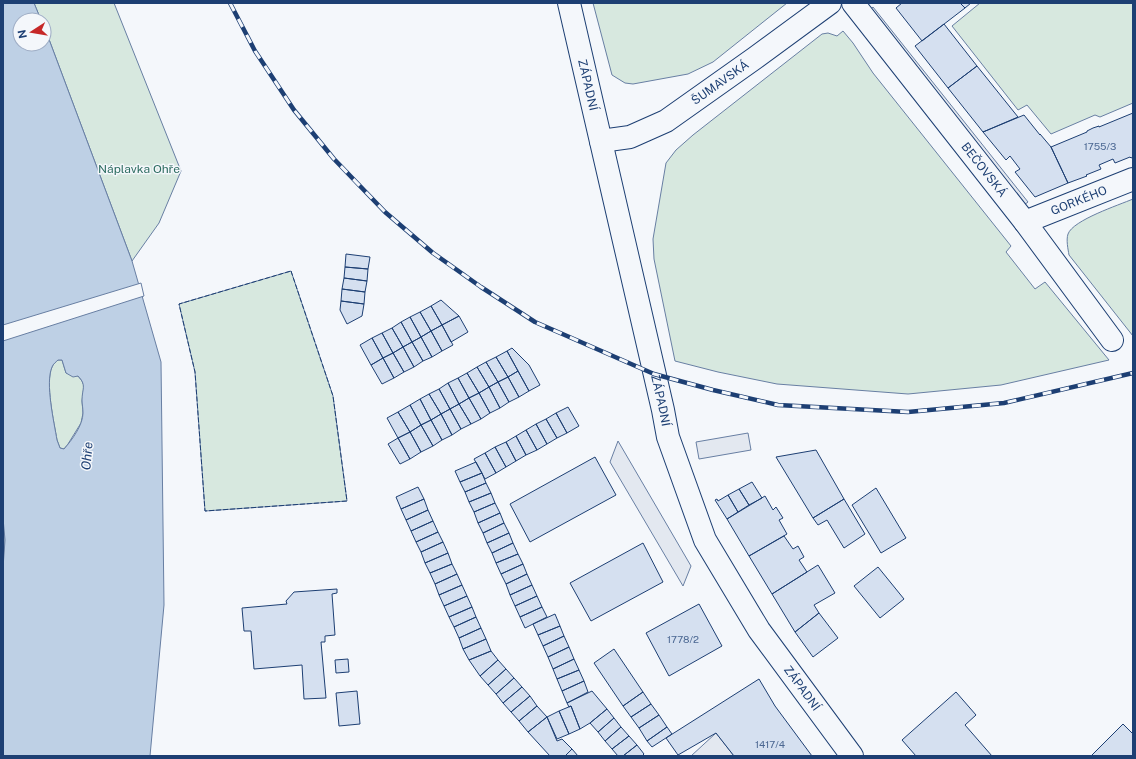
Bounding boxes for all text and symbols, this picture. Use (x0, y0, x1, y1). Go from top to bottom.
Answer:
north arrow (12, 12, 52, 52)
text: N (15, 29, 29, 40)
street label: ŠUMAVSKÁ (689, 57, 752, 108)
street label: ZÁPADNÍ (575, 58, 601, 113)
street label: BEČOVSKÁ (958, 140, 1010, 200)
house number: 1755/3 (1084, 140, 1116, 152)
park label: Náplavka Ohře (98, 162, 180, 176)
street label: GORKÉHO (1049, 183, 1109, 218)
street label: ZÁPADNÍ (648, 373, 673, 428)
water label: Ohře (78, 441, 96, 471)
house number: 1778/2 (667, 633, 699, 645)
street label: ZÁPADNÍ (781, 663, 824, 714)
house number: 1417/4 (755, 738, 785, 750)

